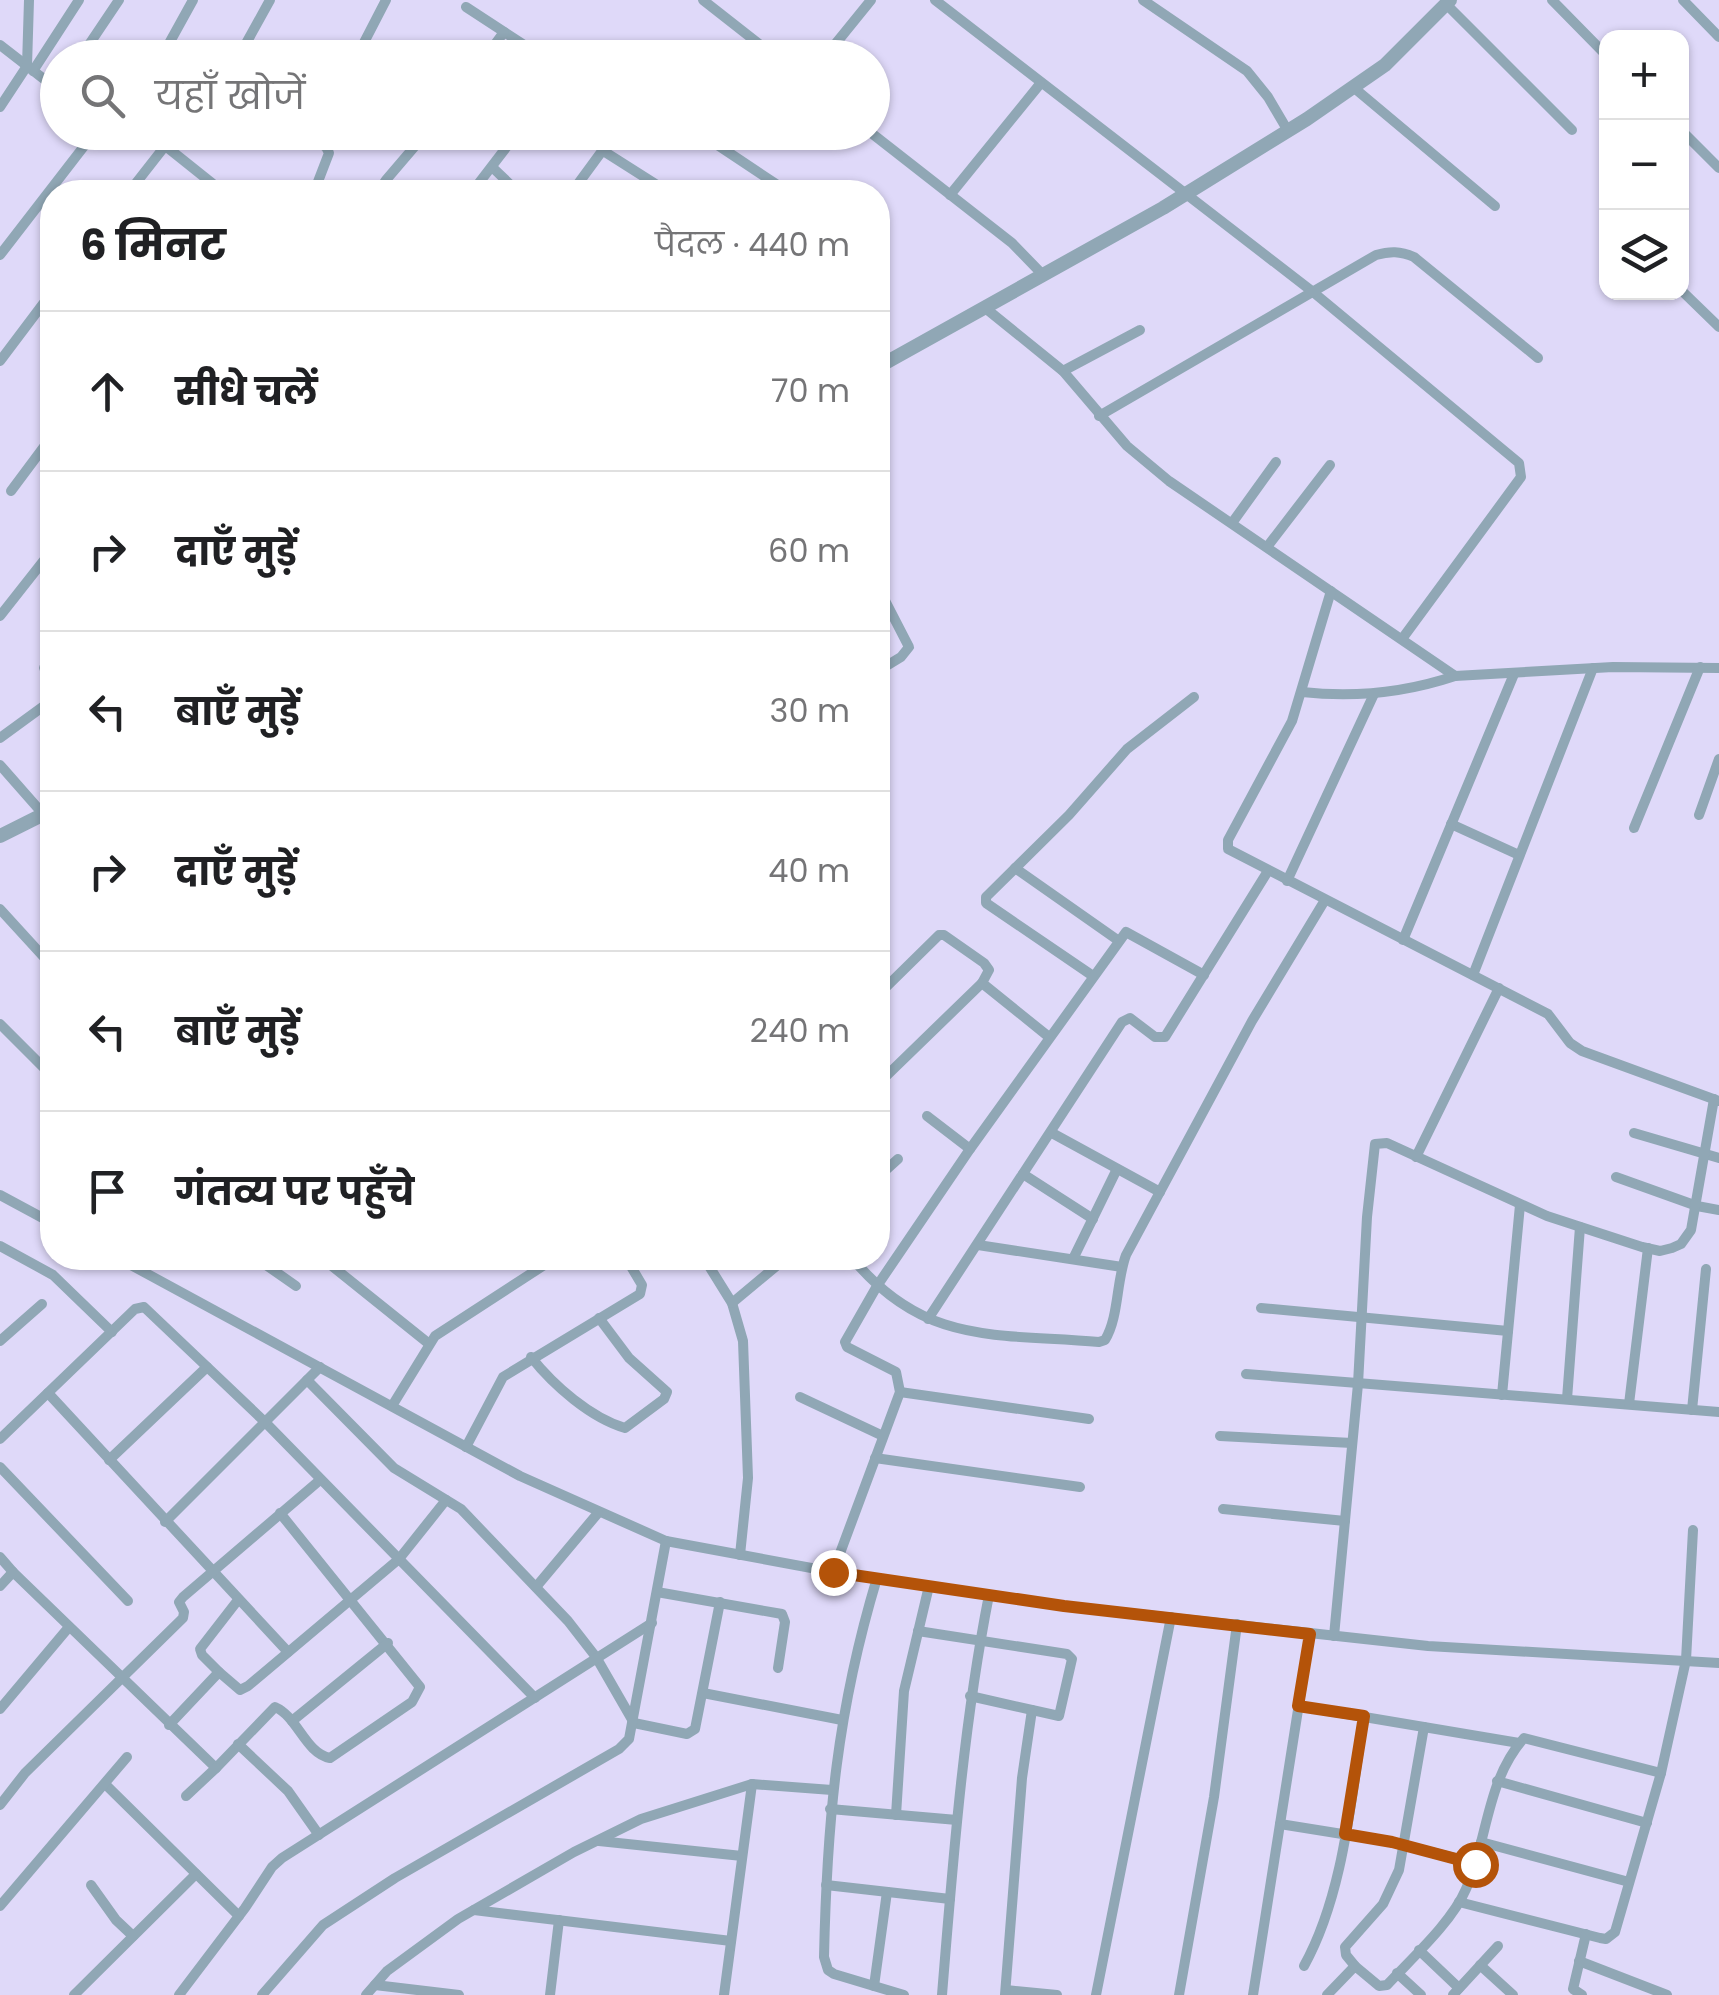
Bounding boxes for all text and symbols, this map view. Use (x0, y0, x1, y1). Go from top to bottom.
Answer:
map controls (1599, 30, 1689, 300)
button: + (1599, 30, 1689, 120)
search box (40, 40, 890, 150)
icon: search (75, 68, 130, 123)
text: यहाँ खोजें (155, 69, 305, 122)
button: − (1599, 120, 1689, 210)
button: layers (1599, 210, 1689, 300)
text: 6 मिनट (80, 216, 226, 275)
text: पैदल · 440 m (655, 222, 850, 267)
icon: ahead (80, 364, 135, 419)
text: सीधे चलें (175, 365, 318, 418)
text: 70 m (771, 368, 850, 413)
icon: right (80, 524, 135, 579)
text: दाएँ मुड़ें (175, 525, 297, 578)
text: 60 m (768, 528, 850, 573)
icon: left (80, 684, 135, 739)
text: बाएँ मुड़ें (175, 685, 300, 738)
text: 30 m (770, 688, 850, 733)
icon: right (80, 844, 135, 899)
text: दाएँ मुड़ें (175, 845, 297, 898)
text: 40 m (768, 848, 850, 893)
icon: left (80, 1004, 135, 1059)
text: बाएँ मुड़ें (175, 1005, 300, 1058)
text: 240 m (750, 1008, 850, 1053)
icon: arrive (80, 1164, 135, 1219)
text: गंतव्य पर पहुँचे (175, 1165, 414, 1218)
route end (811, 1550, 857, 1596)
route start (1453, 1842, 1499, 1888)

